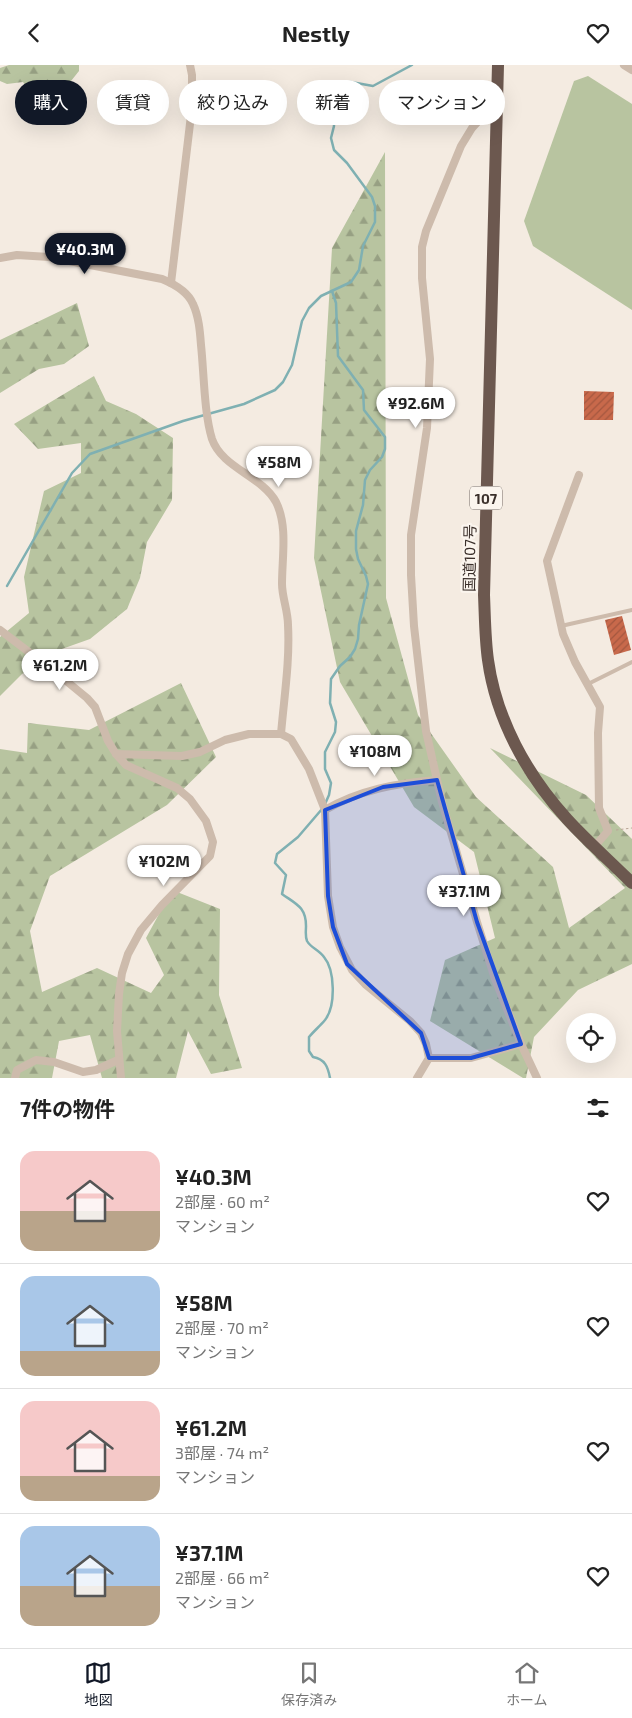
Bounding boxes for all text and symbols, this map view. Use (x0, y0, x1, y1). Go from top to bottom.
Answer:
icon: back (20, 19, 48, 47)
icon: heart (584, 19, 612, 47)
text: Nestly (282, 20, 350, 46)
chip: 購入 (15, 80, 87, 125)
chip: 賃貸 (97, 80, 169, 125)
chip: 絞り込み (179, 80, 287, 125)
chip: 新着 (297, 80, 369, 125)
chip: マンション (379, 80, 505, 125)
pin: ¥40.3M (44, 233, 126, 275)
text: ¥40.3M (56, 239, 114, 258)
pin: ¥92.6M (375, 387, 457, 429)
text: ¥92.6M (387, 393, 445, 412)
pin: ¥58M (249, 445, 309, 488)
text: ¥58M (257, 452, 301, 471)
road number: 107 (470, 487, 502, 509)
street label: 国道107号 (459, 524, 479, 592)
pin: ¥61.2M (19, 649, 101, 691)
text: ¥61.2M (33, 655, 87, 674)
pin: ¥108M (340, 735, 410, 777)
text: ¥108M (349, 741, 401, 760)
pin: ¥102M (129, 845, 199, 887)
text: ¥102M (138, 851, 190, 870)
pin: ¥37.1M (423, 875, 505, 917)
text: ¥37.1M (438, 881, 490, 900)
map controls (566, 1013, 616, 1063)
button: locate (566, 1013, 616, 1063)
icon: filters (584, 1094, 612, 1122)
text: 7件の物件 (20, 1096, 115, 1121)
text: ¥40.3M (175, 1164, 252, 1189)
icon: home (60, 1171, 120, 1231)
icon: heart (584, 1187, 612, 1215)
text: 2部屋 · 60 m² (175, 1192, 270, 1211)
text: マンション (175, 1216, 255, 1235)
text: ¥58M (175, 1290, 233, 1315)
icon: home (60, 1296, 120, 1356)
icon: heart (584, 1312, 612, 1340)
text: 2部屋 · 70 m² (175, 1318, 269, 1337)
text: マンション (175, 1342, 255, 1361)
text: ¥61.2M (175, 1415, 247, 1440)
icon: home (60, 1421, 120, 1481)
icon: heart (584, 1437, 612, 1465)
text: 3部屋 · 74 m² (175, 1443, 269, 1462)
text: マンション (175, 1467, 255, 1486)
text: ¥37.1M (175, 1540, 244, 1565)
icon: home (60, 1546, 120, 1606)
icon: heart (584, 1562, 612, 1590)
text: 2部屋 · 66 m² (175, 1568, 269, 1587)
text: マンション (175, 1592, 255, 1611)
tab: 地図 (84, 1659, 112, 1709)
tab: 保存済み (281, 1659, 337, 1709)
tab: ホーム (506, 1659, 548, 1709)

